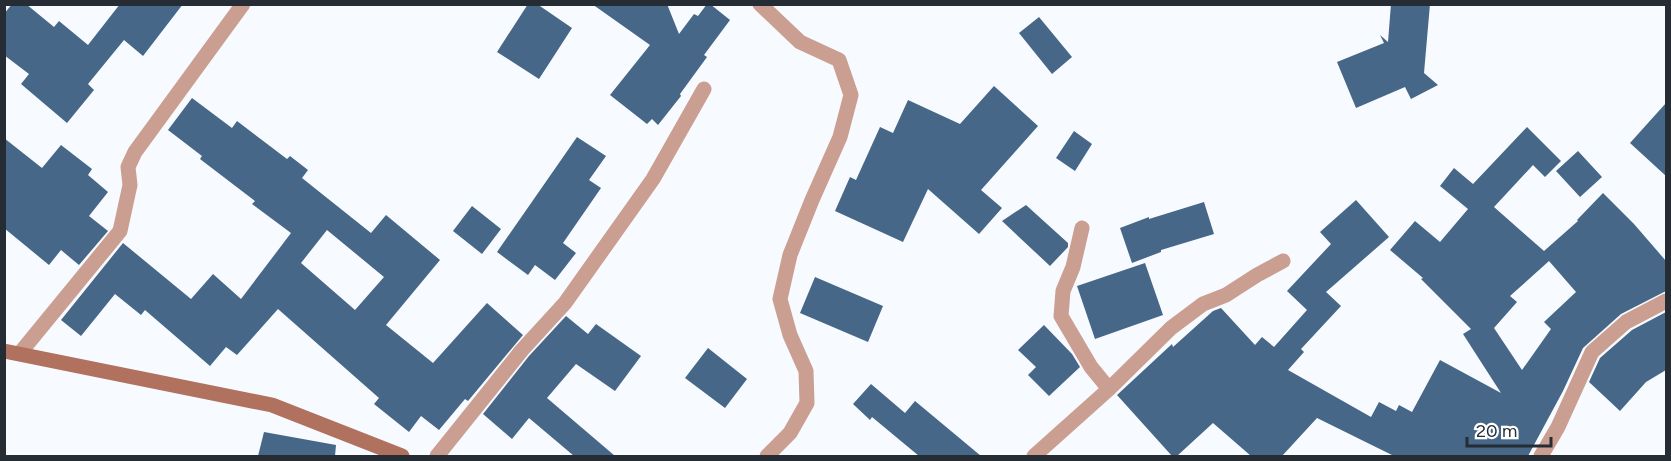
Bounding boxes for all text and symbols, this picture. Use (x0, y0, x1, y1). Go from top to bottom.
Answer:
scale bar (1467, 410, 1551, 448)
text: 20 m (1476, 420, 1517, 442)

